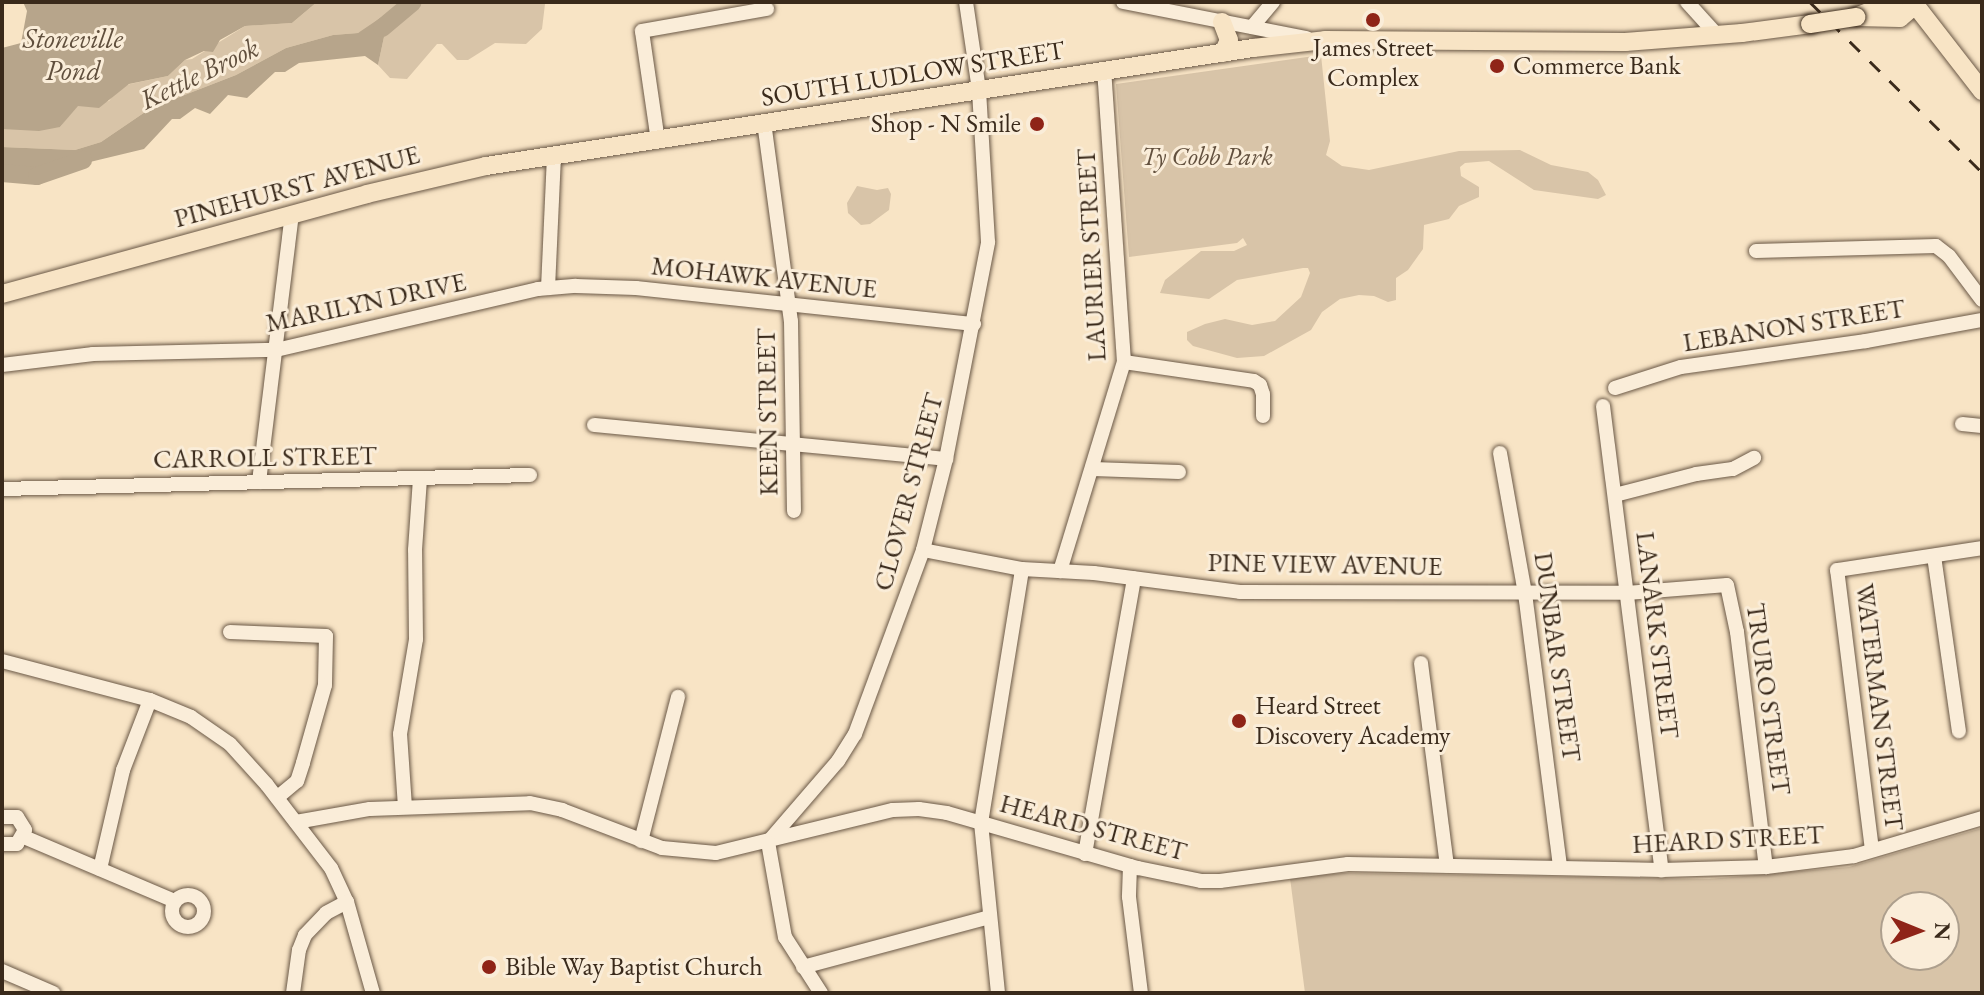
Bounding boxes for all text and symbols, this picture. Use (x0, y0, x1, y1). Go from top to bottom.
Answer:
marker: James Street Complex (1364, 11, 1382, 29)
water label: Stoneville Pond (23, 21, 123, 87)
water label: Kettle Brook (134, 30, 264, 116)
place label: James Street Complex (1313, 32, 1433, 94)
street label: SOUTH LUDLOW STREET (759, 35, 1067, 113)
place label: Commerce Bank (1513, 50, 1681, 82)
marker: Commerce Bank (1488, 57, 1506, 75)
place label: Shop - N Smile (871, 108, 1021, 140)
marker: Shop - N Smile (1028, 115, 1046, 133)
street label: PINEHURST AVENUE (171, 139, 423, 235)
park label: Ty Cobb Park (1141, 141, 1273, 173)
street label: LAURIER STREET (1071, 148, 1113, 362)
street label: MOHAWK AVENUE (650, 251, 878, 305)
street label: MARILYN DRIVE (263, 267, 469, 339)
street label: LEBANON STREET (1681, 293, 1907, 359)
street label: KEEN STREET (751, 328, 785, 496)
street label: CLOVER STREET (868, 390, 950, 594)
street label: CARROLL STREET (153, 440, 377, 476)
street label: LANARK STREET (1629, 530, 1685, 740)
street label: PINE VIEW AVENUE (1207, 547, 1443, 583)
street label: DUNBAR STREET (1527, 550, 1587, 764)
street label: WATERMAN STREET (1848, 582, 1910, 832)
street label: TRURO STREET (1739, 601, 1797, 797)
place label: Heard Street Discovery Academy (1255, 690, 1450, 752)
marker: Heard Street Discovery Academy (1230, 712, 1248, 730)
street label: HEARD STREET (996, 788, 1190, 868)
street label: HEARD STREET (1631, 819, 1825, 861)
north arrow (1880, 891, 1960, 971)
text: N (1928, 922, 1957, 941)
place label: Bible Way Baptist Church (505, 951, 763, 983)
marker: Bible Way Baptist Church (480, 958, 498, 976)

